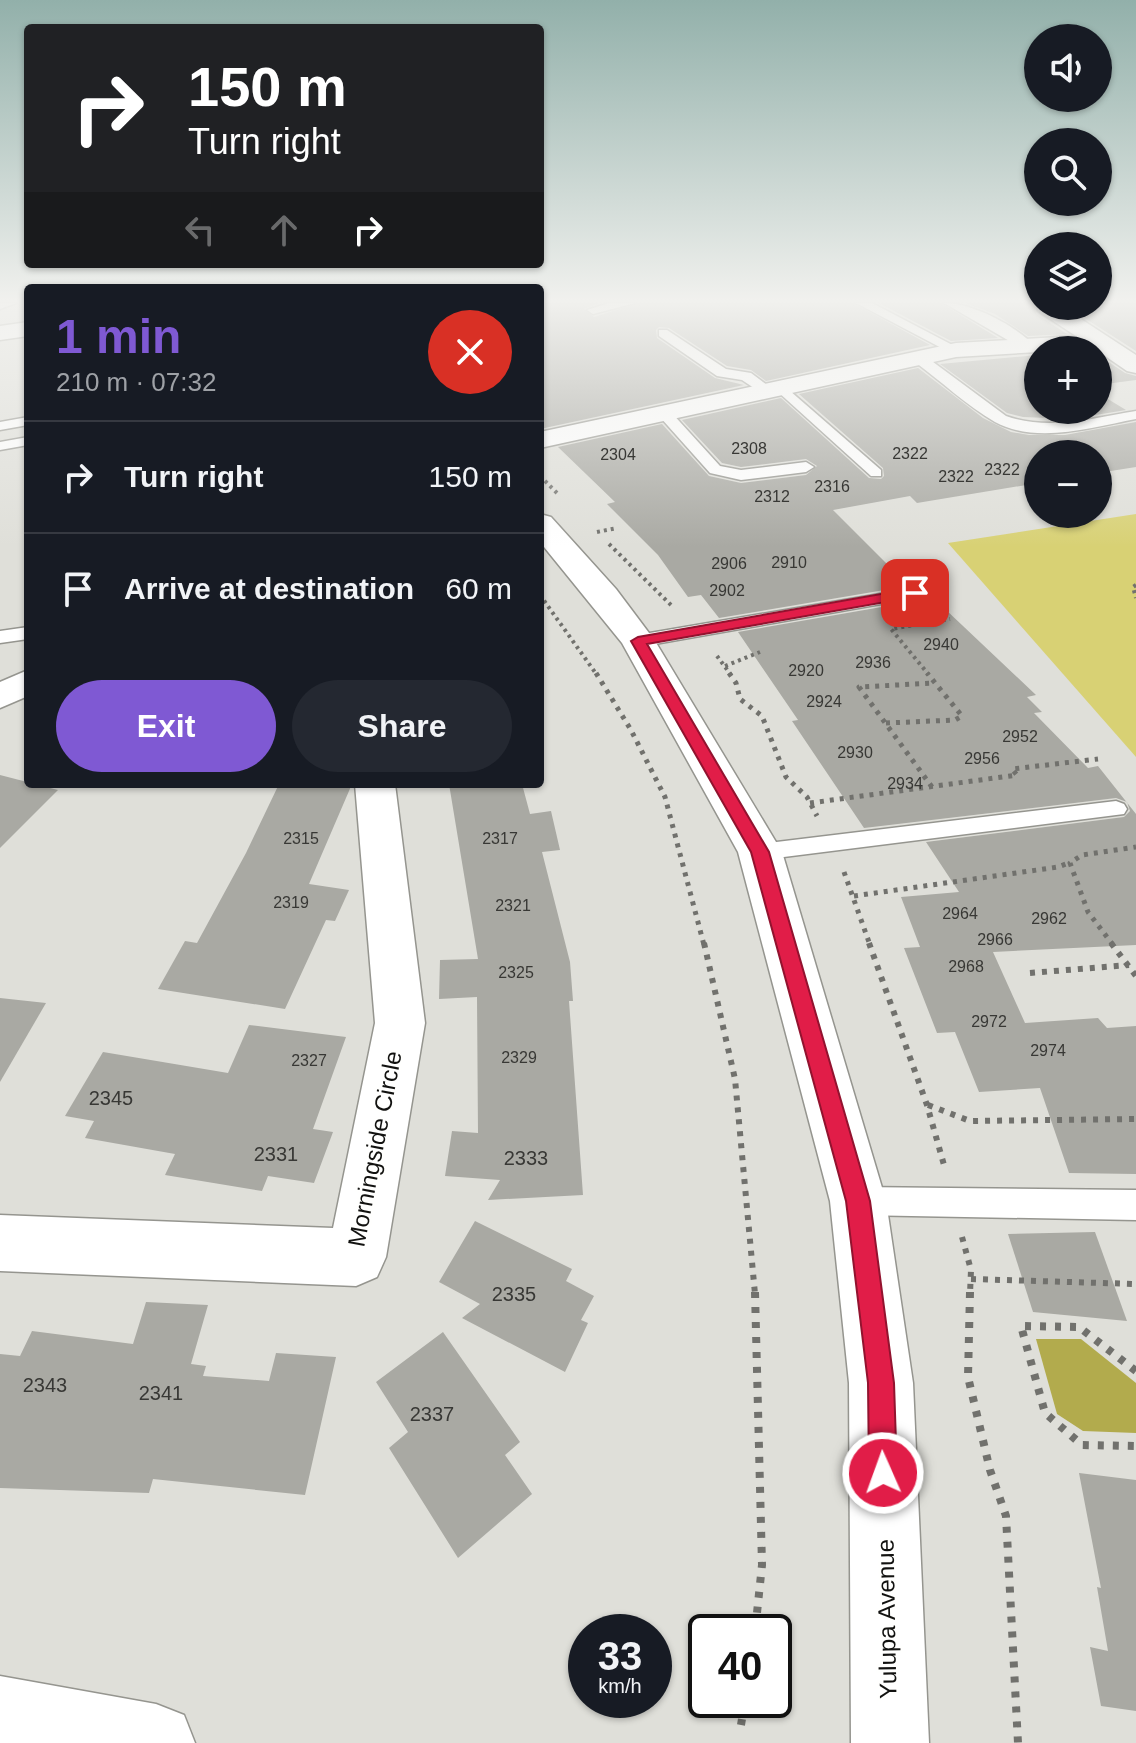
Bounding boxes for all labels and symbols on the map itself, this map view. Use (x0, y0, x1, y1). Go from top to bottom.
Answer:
house number: 2308 (731, 440, 767, 457)
house number: 2322 (892, 445, 928, 462)
house number: 2304 (600, 446, 636, 463)
house number: 2322 (984, 461, 1020, 478)
house number: 2322 (938, 468, 974, 485)
house number: 2316 (814, 478, 850, 495)
house number: 2312 (754, 488, 790, 505)
house number: 2910 (771, 554, 807, 571)
house number: 2906 (711, 555, 747, 572)
pin (881, 559, 949, 627)
house number: 2902 (709, 582, 745, 599)
house number: 2940 (923, 636, 959, 653)
house number: 2936 (855, 654, 891, 671)
house number: 2920 (788, 662, 824, 679)
house number: 2924 (806, 693, 842, 710)
house number: 2952 (1002, 728, 1038, 745)
house number: 2930 (837, 744, 873, 761)
house number: 2956 (964, 750, 1000, 767)
house number: 2934 (887, 775, 923, 792)
house number: 2315 (283, 830, 319, 847)
house number: 2317 (482, 830, 518, 847)
house number: 2319 (273, 894, 309, 911)
house number: 2321 (495, 897, 531, 914)
house number: 2964 (942, 905, 978, 922)
house number: 2962 (1031, 910, 1067, 927)
house number: 2966 (977, 931, 1013, 948)
house number: 2968 (948, 958, 984, 975)
house number: 2325 (498, 964, 534, 981)
house number: 2972 (971, 1013, 1007, 1030)
house number: 2974 (1030, 1042, 1066, 1059)
street label: Morningside Circle (342, 1049, 407, 1249)
house number: 2329 (501, 1049, 537, 1066)
house number: 2327 (291, 1052, 327, 1069)
house number: 2345 (89, 1087, 133, 1109)
house number: 2331 (254, 1143, 298, 1165)
house number: 2333 (504, 1147, 548, 1169)
house number: 2335 (492, 1283, 536, 1305)
house number: 2343 (23, 1374, 67, 1396)
house number: 2341 (139, 1382, 183, 1404)
house number: 2337 (410, 1403, 454, 1425)
position arrow (841, 1431, 925, 1515)
street label: Yulupa Avenue (872, 1539, 901, 1699)
speed limit sign: 40 (688, 1614, 792, 1718)

